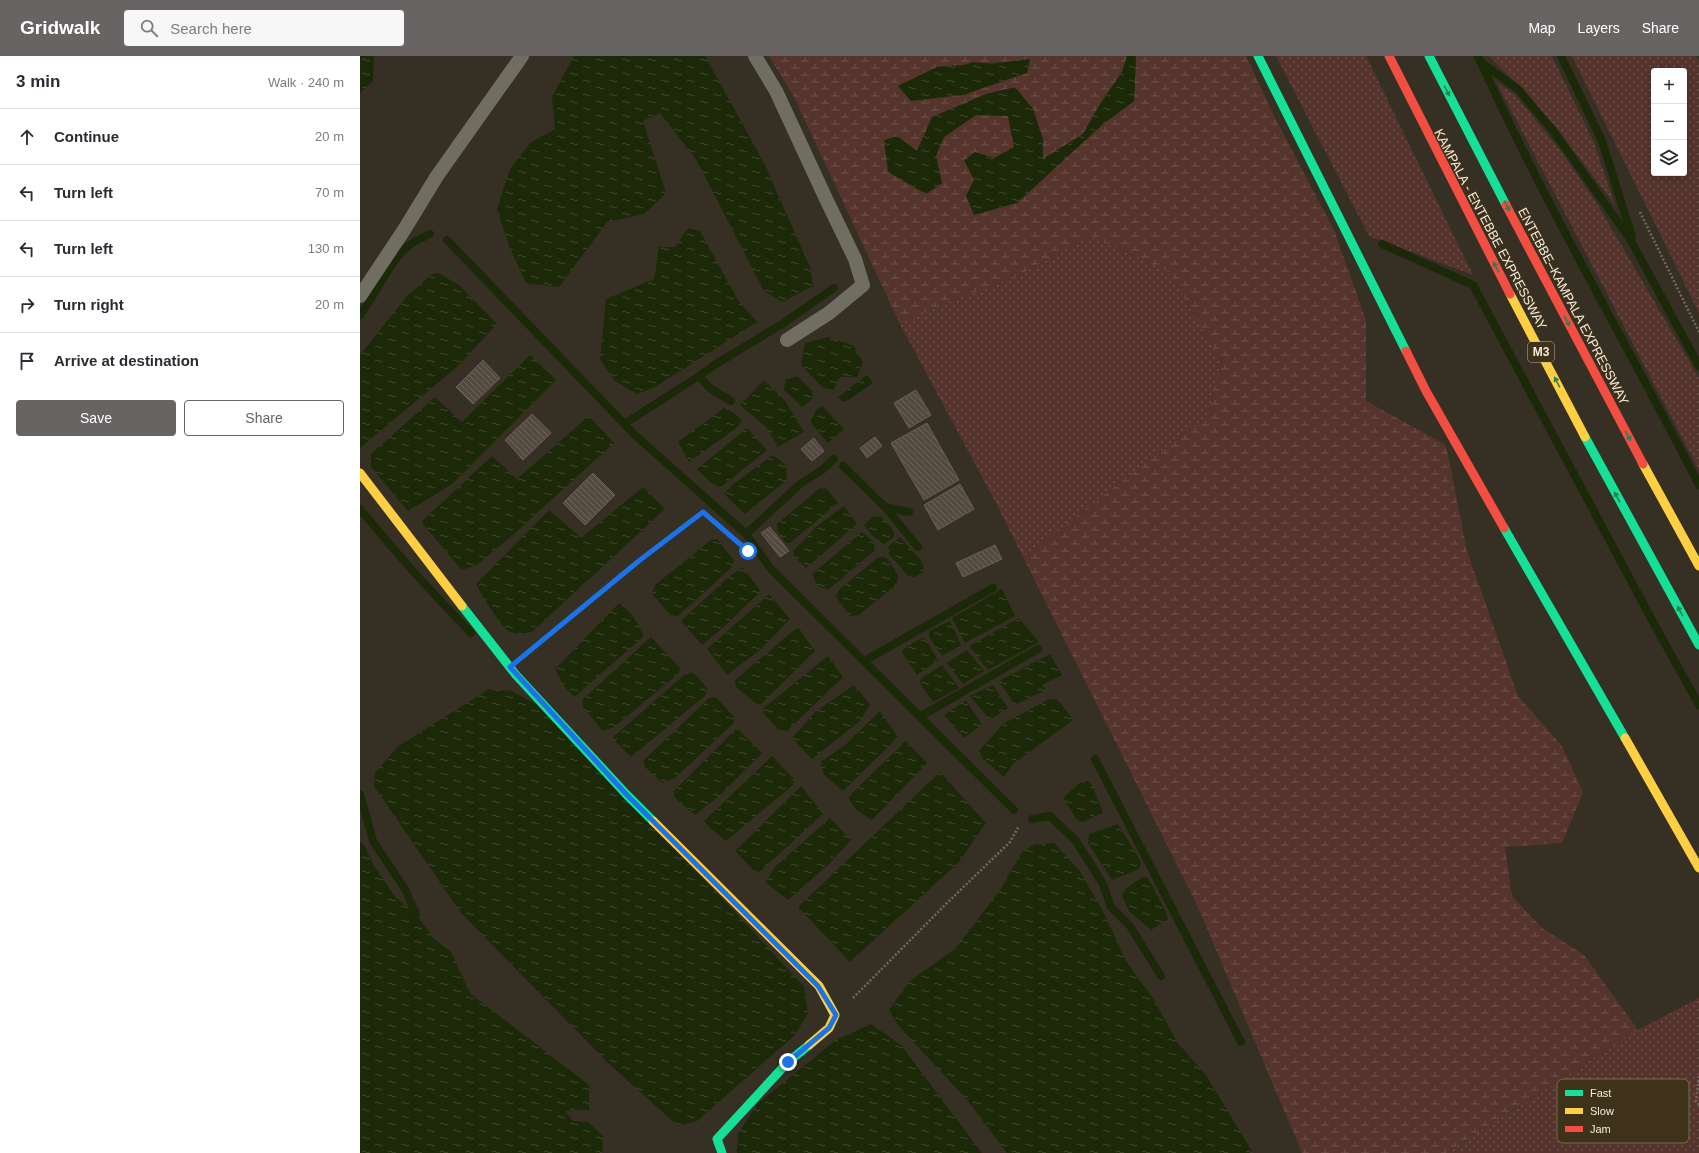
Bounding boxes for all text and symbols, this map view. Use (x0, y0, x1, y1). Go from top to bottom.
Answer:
search box (124, 10, 404, 46)
text: Gridwalk (20, 17, 100, 38)
icon: search (138, 17, 160, 39)
text: Search here (170, 20, 252, 37)
text: Map (1528, 20, 1556, 36)
text: Layers (1578, 20, 1620, 36)
text: Share (1642, 20, 1679, 36)
map controls (1651, 68, 1687, 176)
button: + (1651, 68, 1687, 104)
text: 3 min (16, 72, 60, 91)
text: Walk · 240 m (268, 75, 344, 90)
one-way arrow (1444, 85, 1450, 96)
button: − (1651, 104, 1687, 140)
icon: ahead (16, 126, 38, 148)
street label: KAMPALA - ENTEBBE EXPRESSWAY (1431, 126, 1550, 332)
text: Continue (54, 128, 119, 145)
text: 20 m (315, 129, 344, 144)
button: layers (1651, 140, 1687, 176)
icon: left (16, 182, 38, 204)
text: Turn left (54, 184, 113, 201)
text: 70 m (315, 185, 344, 200)
one-way arrow (1504, 200, 1510, 212)
street label: ENTEBBE–KAMPALA EXPRESSWAY (1515, 205, 1632, 408)
icon: left (16, 238, 38, 260)
text: Turn left (54, 240, 113, 257)
text: 130 m (308, 241, 344, 256)
one-way arrow (1493, 261, 1499, 273)
icon: right (16, 294, 38, 316)
text: Turn right (54, 296, 124, 313)
text: 20 m (315, 297, 344, 312)
one-way arrow (1564, 315, 1570, 327)
road number: M3 (1528, 342, 1554, 362)
icon: arrive (16, 350, 38, 372)
text: Arrive at destination (54, 352, 199, 369)
one-way arrow (1553, 376, 1560, 388)
button: Save (16, 400, 176, 436)
button: Share (184, 400, 344, 436)
one-way arrow (1625, 430, 1631, 442)
one-way arrow (1614, 491, 1621, 503)
route start (739, 542, 757, 560)
one-way arrow (1677, 605, 1684, 617)
route end (779, 1053, 797, 1071)
legend (1557, 1079, 1689, 1143)
text: Fast (1590, 1087, 1611, 1099)
text: Slow (1590, 1105, 1614, 1117)
text: Jam (1590, 1123, 1611, 1135)

